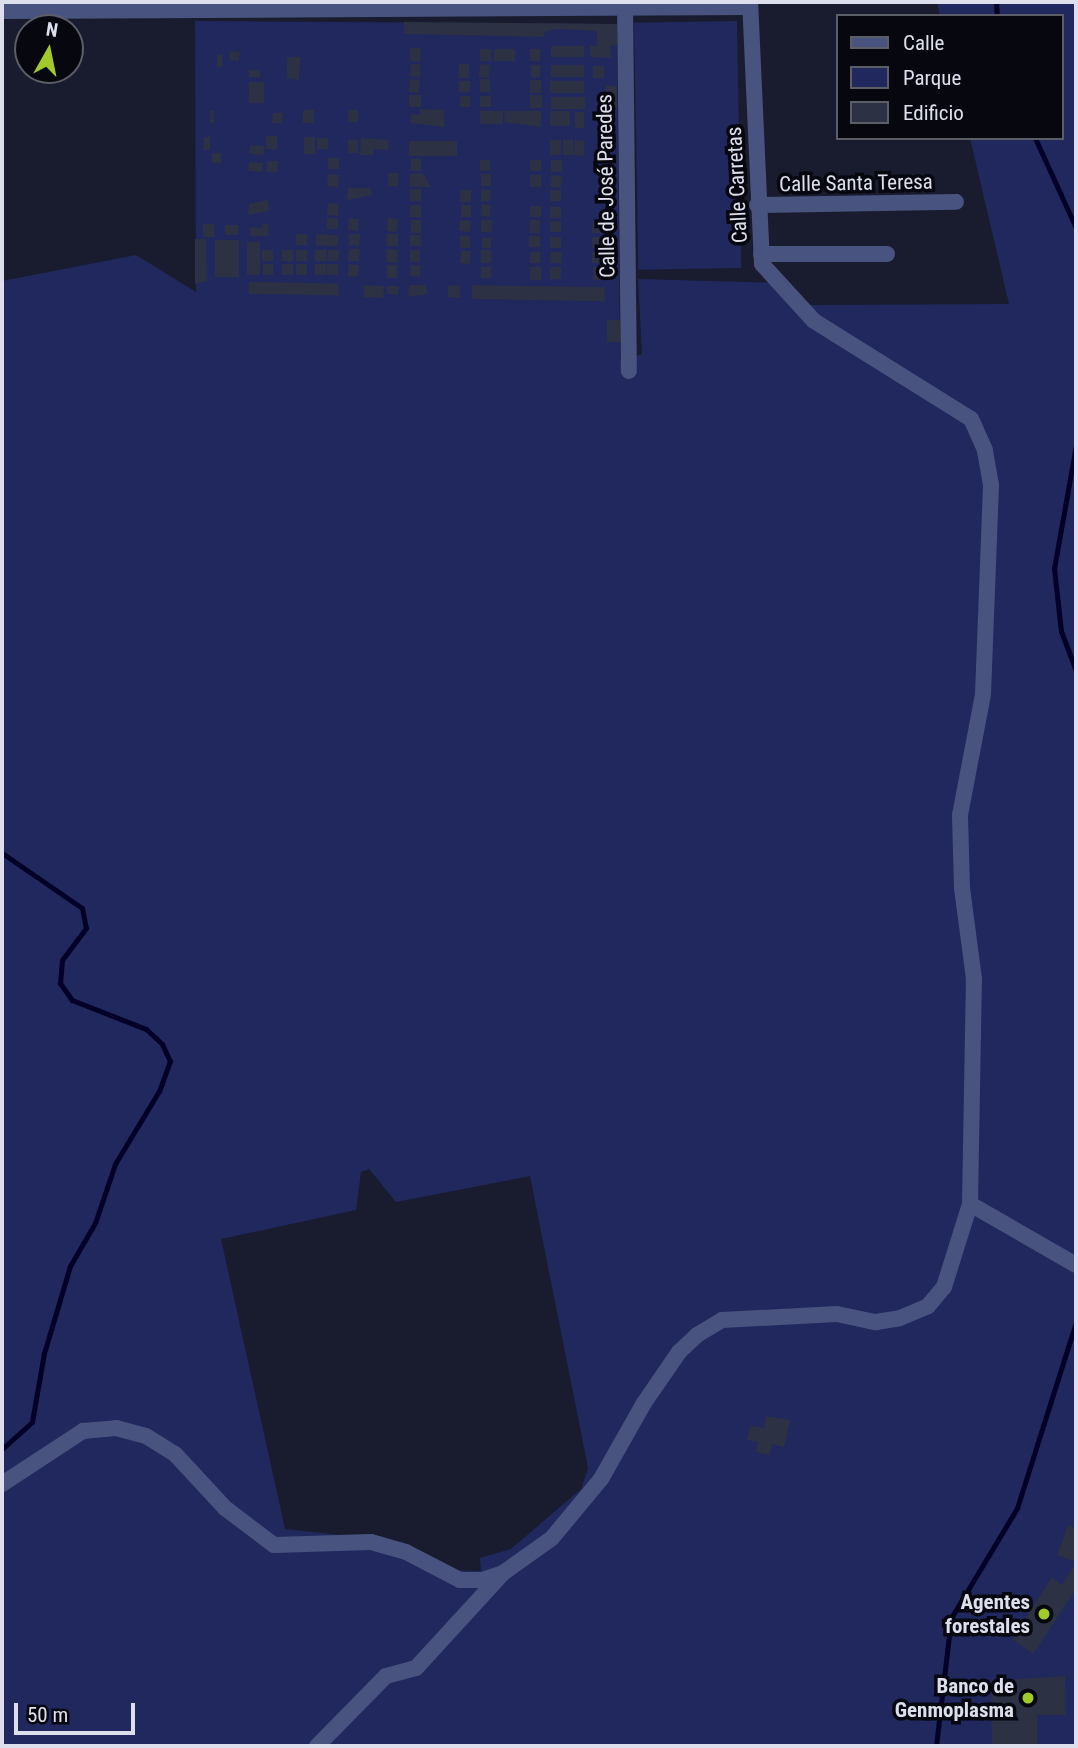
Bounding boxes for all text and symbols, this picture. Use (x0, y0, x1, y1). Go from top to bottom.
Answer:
north arrow (14, 14, 84, 84)
legend (836, 14, 1064, 140)
text: N (44, 17, 60, 42)
text: Calle (903, 31, 944, 55)
text: Parque (903, 66, 961, 90)
street label: Calle de José Paredes (592, 94, 620, 278)
text: Edificio (903, 101, 964, 125)
street label: Calle Carretas (721, 126, 753, 244)
street label: Calle Santa Teresa (779, 169, 933, 197)
place label: Agentes forestales (945, 1589, 1030, 1639)
marker: Agentes forestales (1036, 1606, 1052, 1622)
place label: Banco de Genmoplasma (895, 1673, 1014, 1723)
scale bar (18, 1688, 138, 1732)
marker: Banco de Genmoplasma (1020, 1690, 1036, 1706)
text: 50 m (27, 1703, 68, 1727)

